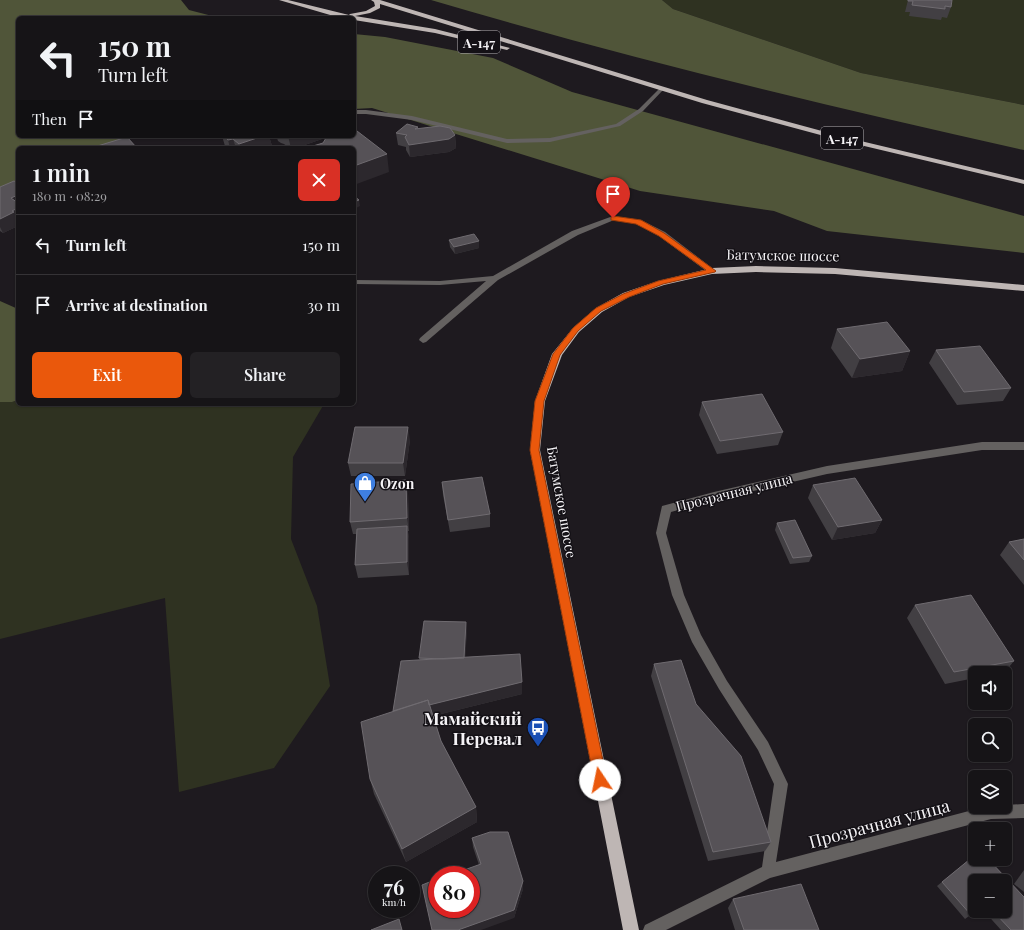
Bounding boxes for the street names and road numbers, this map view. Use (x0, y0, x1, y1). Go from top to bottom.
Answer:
road number: А-147 (458, 31, 500, 53)
road number: А-147 (821, 127, 863, 149)
street label: Батумское шоссе (726, 245, 840, 265)
street label: Батумское шоссе (543, 445, 581, 559)
street label: Прозрачная улица (674, 468, 794, 516)
street label: Прозрачная улица (806, 793, 952, 852)

